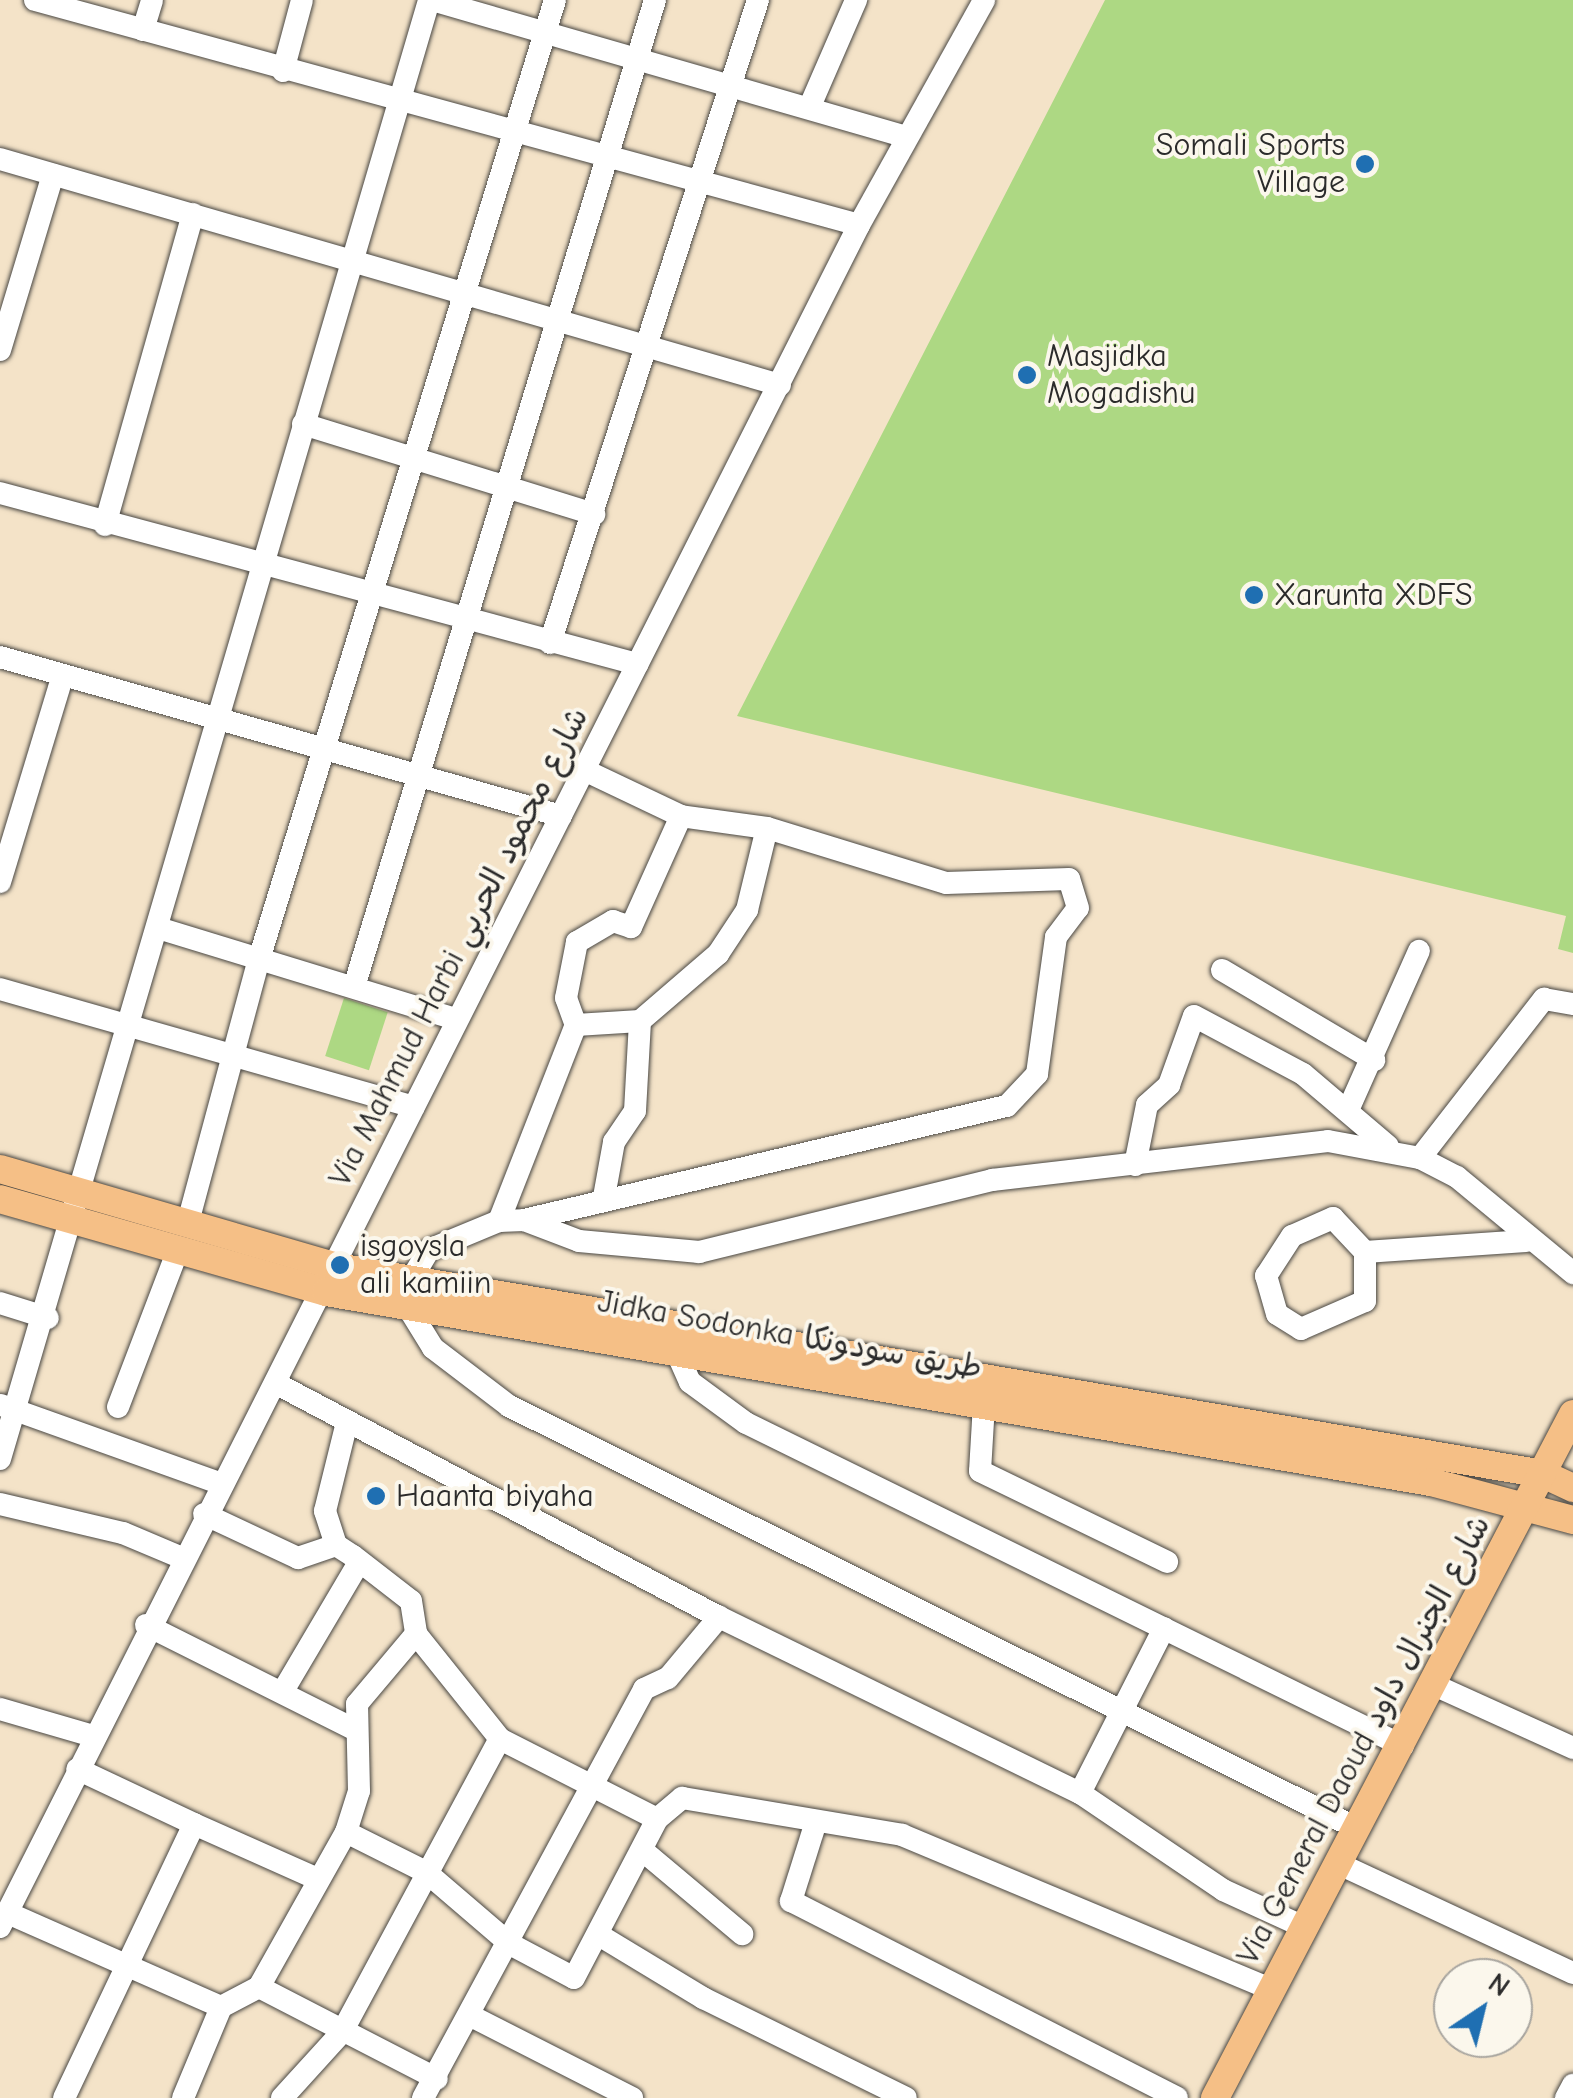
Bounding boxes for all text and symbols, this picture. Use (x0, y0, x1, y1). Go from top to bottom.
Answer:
place label: Somali Sports Village (1156, 127, 1345, 202)
marker: Somali Sports Village (1354, 153, 1376, 175)
place label: Masjidka Mogadishu (1047, 338, 1195, 413)
marker: Masjidka Mogadishu (1016, 364, 1038, 386)
place label: Xarunta XDFS (1274, 576, 1473, 614)
marker: Xarunta XDFS (1243, 584, 1265, 606)
street label: Via Mahmud Harbi شارع محمود الحربي (321, 701, 597, 1193)
place label: isgoysla ali kamiin (360, 1228, 491, 1303)
marker: isgoysla ali kamiin (329, 1254, 351, 1276)
street label: Jidka Sodonka طريق سودونكا (595, 1282, 985, 1388)
place label: Haanta biyaha (396, 1477, 594, 1515)
marker: Haanta biyaha (365, 1485, 387, 1507)
street label: Via General Daoud شارع الجنرال داود (1229, 1509, 1499, 1971)
north arrow (1433, 1958, 1533, 2058)
text: N (1482, 1967, 1516, 2003)

